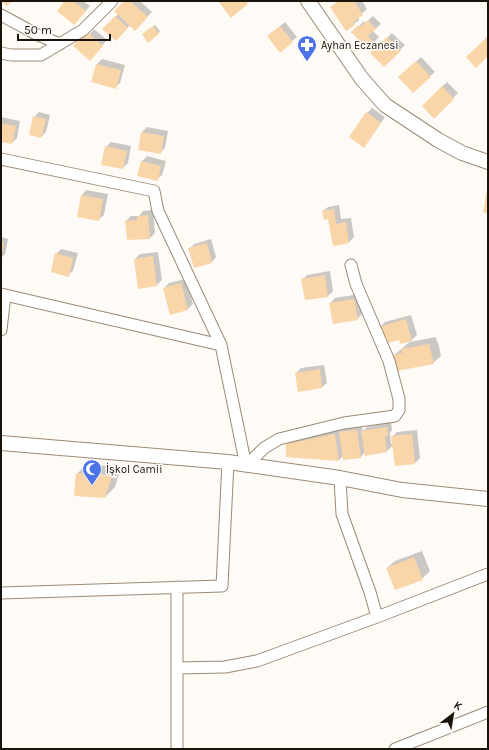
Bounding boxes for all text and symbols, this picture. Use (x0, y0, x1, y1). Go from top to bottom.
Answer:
scale bar (18, 16, 110, 42)
text: 50 m (24, 23, 52, 37)
pharmacy icon: Ayhan Eczanesi (296, 34, 318, 62)
place label: Ayhan Eczanesi (321, 39, 399, 52)
mosque icon: İşkol Camii (81, 458, 103, 486)
place label: İşkol Camii (106, 462, 162, 476)
north arrow (433, 694, 473, 734)
text: K (451, 698, 465, 714)

